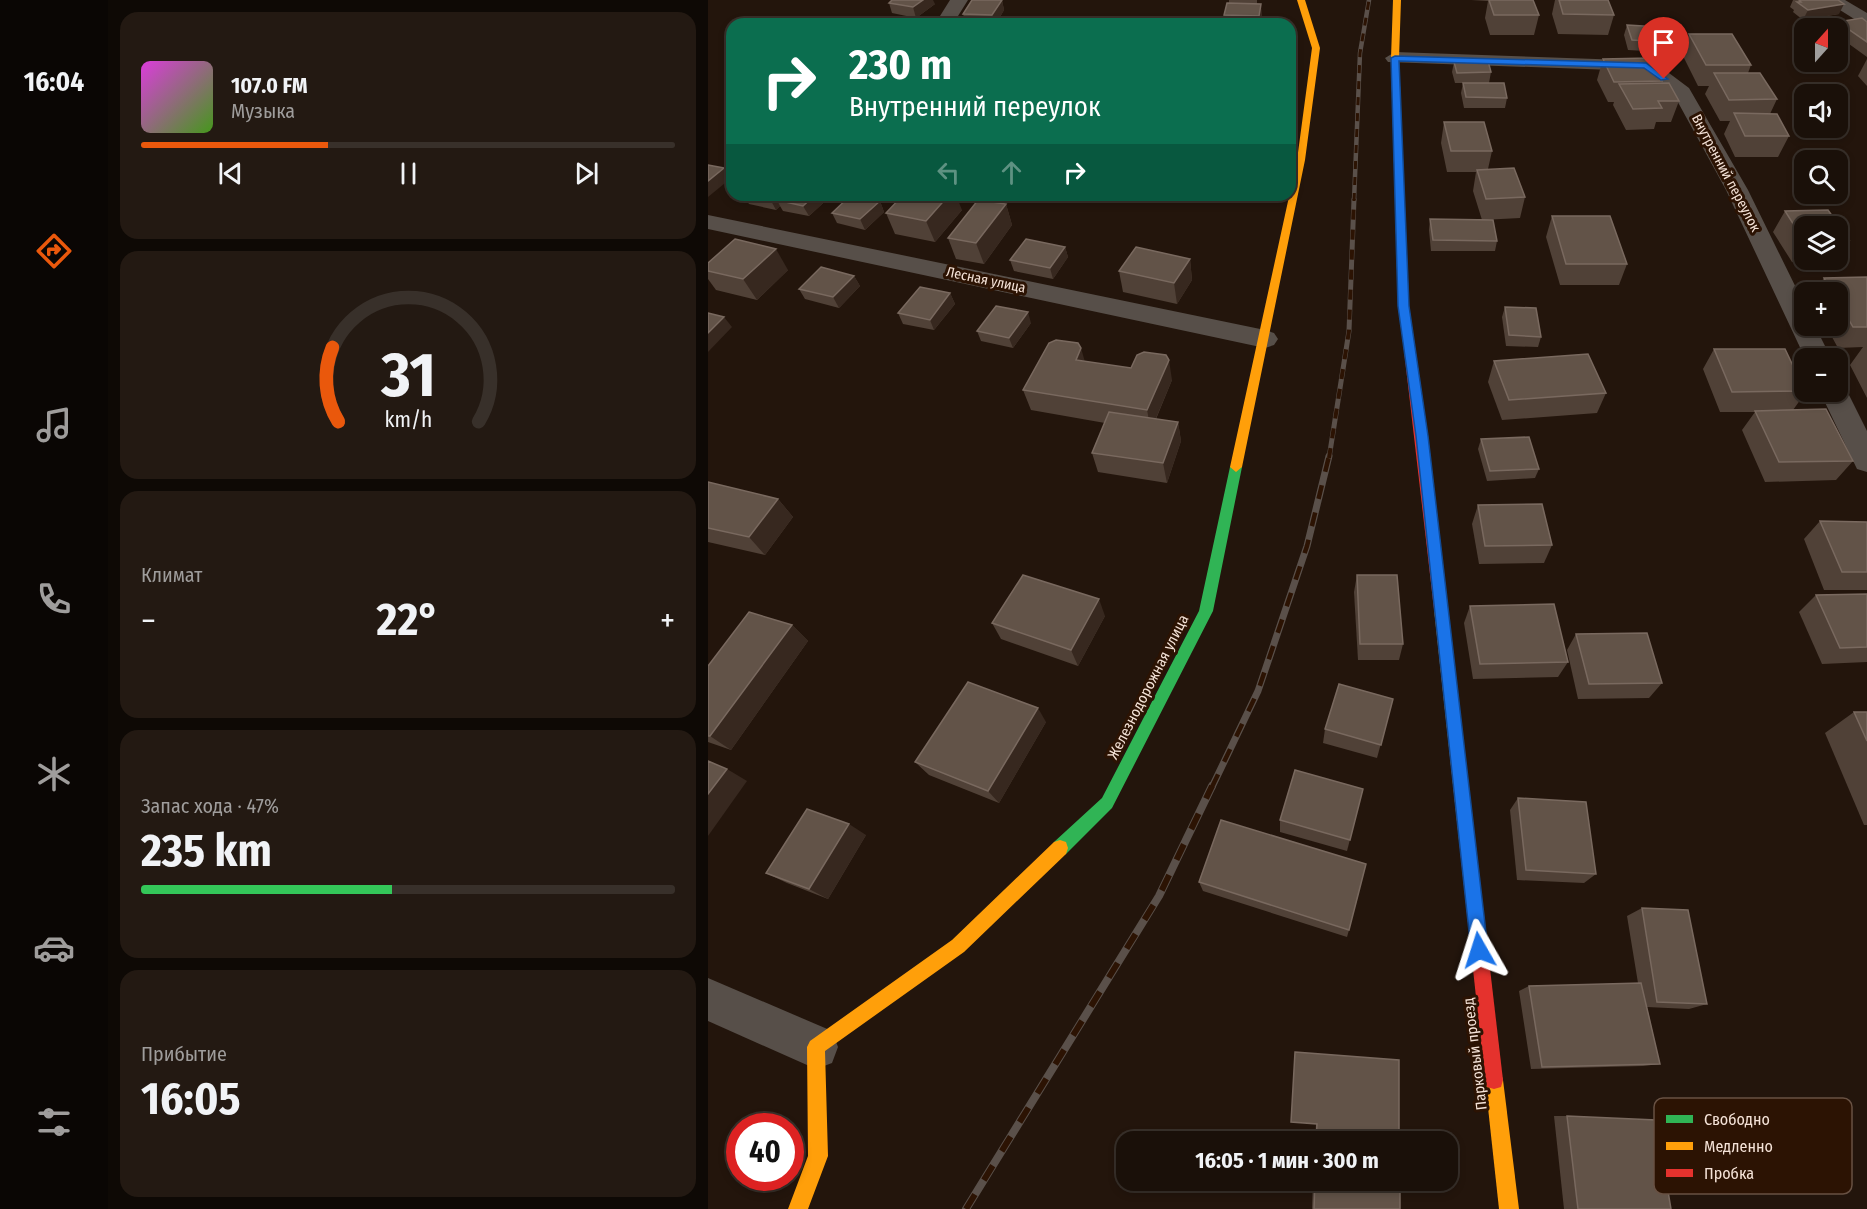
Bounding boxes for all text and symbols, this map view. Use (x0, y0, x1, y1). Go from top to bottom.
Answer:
pin (1638, 17, 1689, 79)
north arrow (1794, 18, 1848, 72)
map controls (1794, 18, 1848, 402)
icon: arrive (1647, 26, 1680, 59)
text: 230 m (849, 40, 952, 90)
icon: right (750, 42, 828, 120)
text: 16:04 (24, 66, 84, 98)
text: 107.0 FM (231, 72, 308, 99)
button: sound (1794, 84, 1848, 138)
text: Внутренний переулок (849, 91, 1101, 123)
text: Музыка (231, 99, 295, 123)
street label: Внутренний переулок (1688, 111, 1764, 235)
button: search (1794, 150, 1848, 204)
icon: left (932, 156, 965, 189)
icon: ahead (995, 156, 1028, 189)
icon: right (1058, 156, 1091, 189)
icon: previous (214, 157, 247, 190)
icon: pause (392, 157, 425, 190)
icon: next (570, 157, 603, 190)
button: layers (1794, 216, 1848, 270)
icon: directions (33, 230, 75, 272)
street label: Лесная улица (945, 263, 1027, 297)
button: + (1794, 282, 1848, 336)
text: 31 (380, 338, 435, 413)
button: − (1794, 348, 1848, 402)
icon: music (33, 404, 75, 446)
text: km/h (384, 408, 432, 434)
text: Климат (141, 563, 202, 587)
icon: phone (33, 578, 75, 620)
text: 22° (377, 593, 439, 647)
text: − (141, 601, 156, 641)
text: + (660, 601, 675, 641)
street label: Железнодорожная улица (1104, 612, 1192, 762)
icon: climate (33, 753, 75, 795)
text: Запас хода · 47% (141, 794, 279, 818)
text: 235 km (141, 824, 272, 878)
position arrow (1447, 918, 1511, 982)
icon: car (33, 927, 75, 969)
street label: Парковый проезд (1459, 997, 1491, 1111)
text: Прибытие (141, 1042, 227, 1066)
text: 16:05 (141, 1072, 241, 1126)
legend (1654, 1098, 1852, 1194)
icon: filters (33, 1101, 75, 1143)
text: Свободно (1704, 1110, 1770, 1129)
speed limit sign: 40 (726, 1113, 804, 1191)
text: Медленно (1704, 1137, 1773, 1156)
text: 16:05 · 1 мин · 300 m (1195, 1147, 1379, 1174)
text: Пробка (1704, 1164, 1754, 1183)

